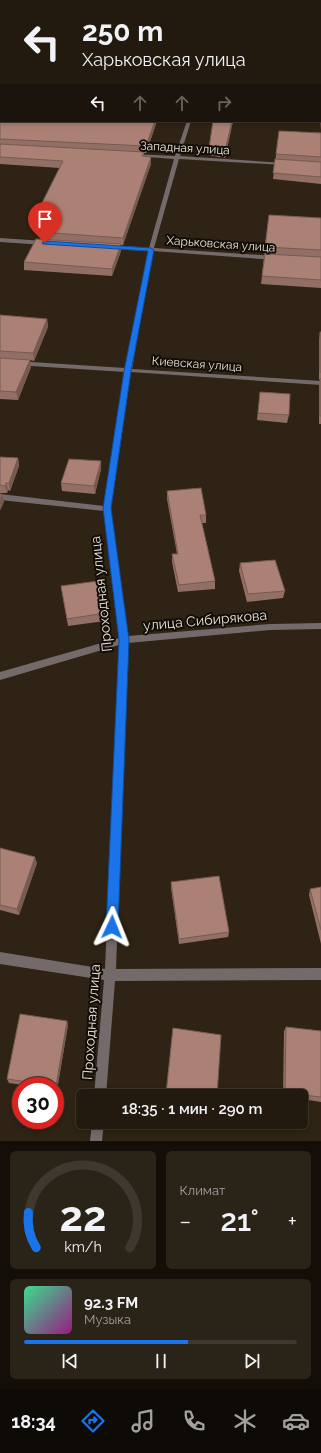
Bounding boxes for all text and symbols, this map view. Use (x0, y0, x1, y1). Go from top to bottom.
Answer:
text: 250 m (82, 15, 163, 48)
icon: left (16, 16, 68, 68)
text: Харьковская улица (82, 49, 246, 70)
icon: left (87, 92, 109, 114)
icon: ahead (129, 92, 151, 114)
icon: ahead (171, 92, 193, 114)
icon: right (213, 92, 235, 114)
street label: Западная улица (140, 139, 230, 157)
pin (28, 202, 62, 243)
icon: arrive (34, 208, 56, 230)
street label: Харьковская улица (166, 233, 276, 255)
street label: Киевская улица (151, 354, 243, 374)
street label: Проходная улица (87, 535, 115, 653)
street label: улица Сибирякова (142, 607, 268, 633)
position arrow (91, 906, 133, 948)
street label: Проходная улица (79, 963, 103, 1081)
speed limit sign: 30 (12, 1077, 64, 1129)
text: 18:35 · 1 мин · 290 m (122, 1100, 262, 1118)
text: Климат (180, 1183, 225, 1198)
text: 22 (59, 1192, 106, 1241)
text: 21° (220, 1203, 259, 1238)
text: − (180, 1208, 191, 1234)
text: + (288, 1208, 297, 1234)
text: km/h (64, 1239, 102, 1255)
text: 92.3 FM (84, 1294, 138, 1312)
text: Музыка (84, 1312, 131, 1327)
icon: previous (59, 1350, 81, 1372)
icon: pause (150, 1350, 172, 1372)
icon: next (241, 1350, 263, 1372)
icon: directions (79, 1407, 107, 1435)
icon: music (129, 1407, 157, 1435)
icon: phone (180, 1407, 208, 1435)
icon: climate (231, 1407, 259, 1435)
icon: car (282, 1407, 310, 1435)
text: 18:34 (11, 1411, 56, 1432)

